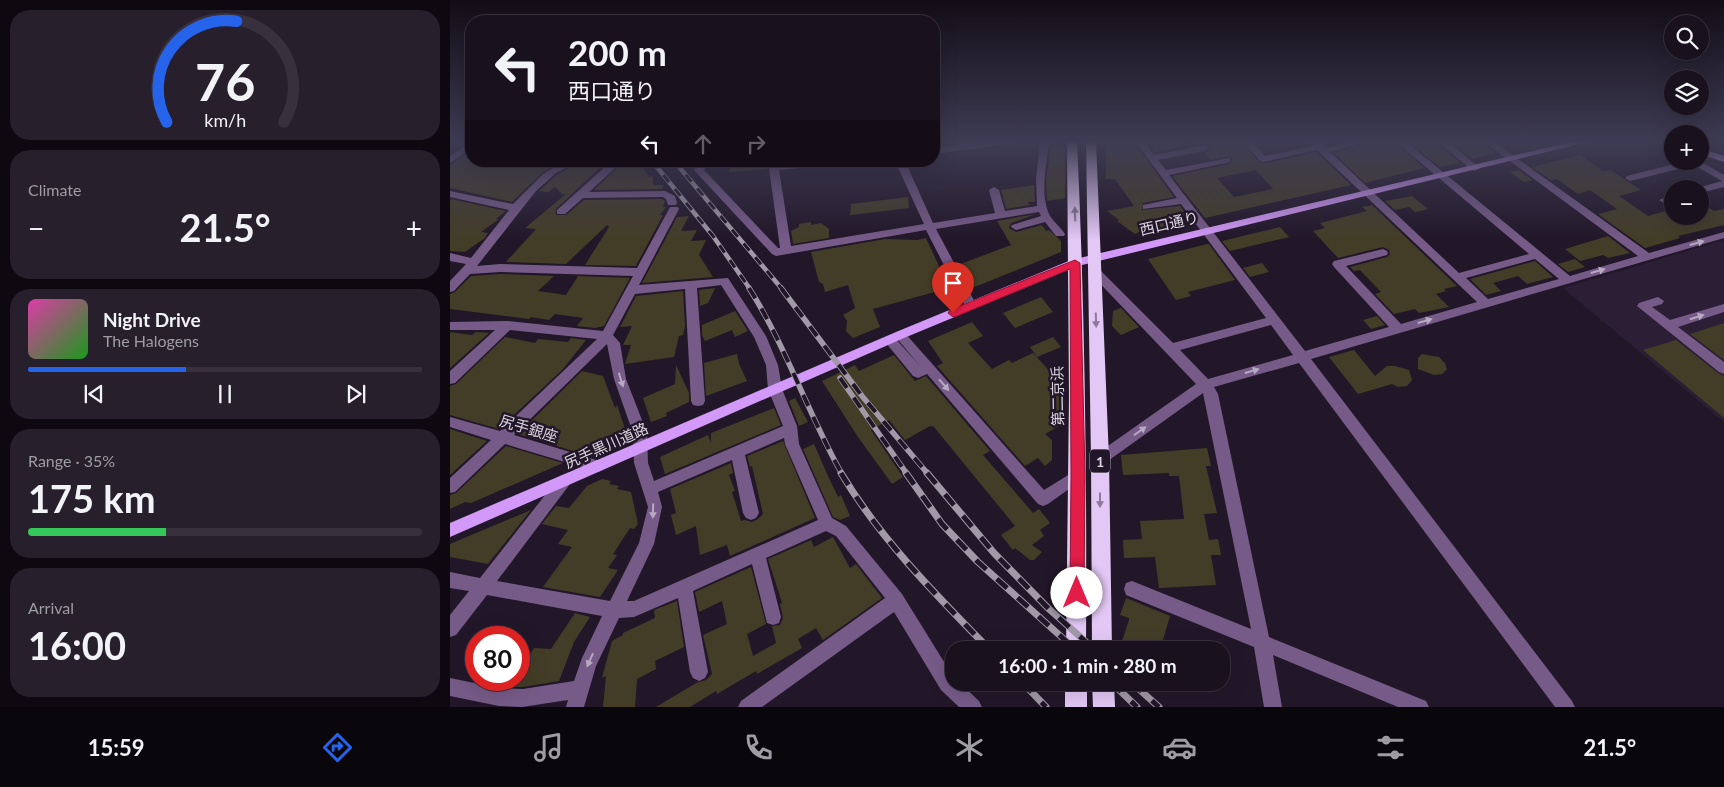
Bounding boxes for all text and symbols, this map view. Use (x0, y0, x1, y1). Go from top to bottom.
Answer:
map controls (1664, 15, 1709, 225)
button: search (1664, 15, 1709, 60)
text: 200 m (568, 31, 667, 73)
icon: left (485, 35, 550, 100)
text: 76 (195, 50, 255, 112)
button: layers (1664, 70, 1709, 115)
text: 西口通り (568, 77, 656, 104)
text: km/h (204, 109, 246, 131)
button: + (1664, 125, 1709, 170)
icon: left (636, 130, 664, 158)
icon: ahead (689, 130, 717, 158)
icon: right (742, 130, 770, 158)
text: Climate (28, 180, 81, 199)
button: − (1664, 180, 1709, 225)
text: 21.5° (180, 204, 270, 250)
one-way arrow (1071, 206, 1079, 222)
street label: 西口通り (1138, 207, 1200, 239)
text: − (28, 211, 44, 245)
text: + (406, 211, 422, 245)
one-way arrow (1689, 238, 1704, 246)
pin (932, 262, 974, 313)
one-way arrow (1590, 267, 1605, 275)
icon: arrive (939, 269, 967, 297)
text: Night Drive (103, 308, 201, 331)
one-way arrow (1092, 312, 1100, 328)
one-way arrow (1689, 313, 1704, 320)
one-way arrow (1417, 317, 1432, 325)
text: The Halogens (103, 331, 199, 350)
street label: 第二京浜 (1047, 366, 1067, 426)
one-way arrow (1244, 367, 1259, 375)
one-way arrow (618, 373, 626, 388)
one-way arrow (938, 379, 949, 392)
icon: previous (80, 380, 108, 408)
icon: pause (211, 380, 239, 408)
icon: next (342, 380, 370, 408)
street label: 尻手銀座 (498, 411, 560, 445)
street label: 尻手黒川道路 (561, 418, 651, 472)
one-way arrow (1133, 426, 1147, 436)
road number: 1 (1090, 450, 1110, 472)
text: Range · 35% (28, 451, 115, 470)
text: 175 km (28, 475, 156, 521)
one-way arrow (1096, 492, 1104, 508)
one-way arrow (649, 503, 657, 519)
position arrow (1050, 566, 1102, 618)
text: Arrival (28, 598, 74, 617)
text: 16:00 (28, 622, 126, 668)
speed limit sign: 80 (465, 626, 530, 691)
one-way arrow (586, 653, 594, 667)
text: 16:00 · 1 min · 280 m (998, 654, 1177, 677)
icon: directions (320, 730, 355, 765)
icon: music (531, 730, 566, 765)
icon: phone (741, 730, 776, 765)
icon: climate (952, 730, 987, 765)
icon: car (1162, 730, 1197, 765)
icon: filters (1373, 730, 1408, 765)
text: 15:59 (88, 734, 145, 761)
text: 21.5° (1584, 734, 1636, 761)

